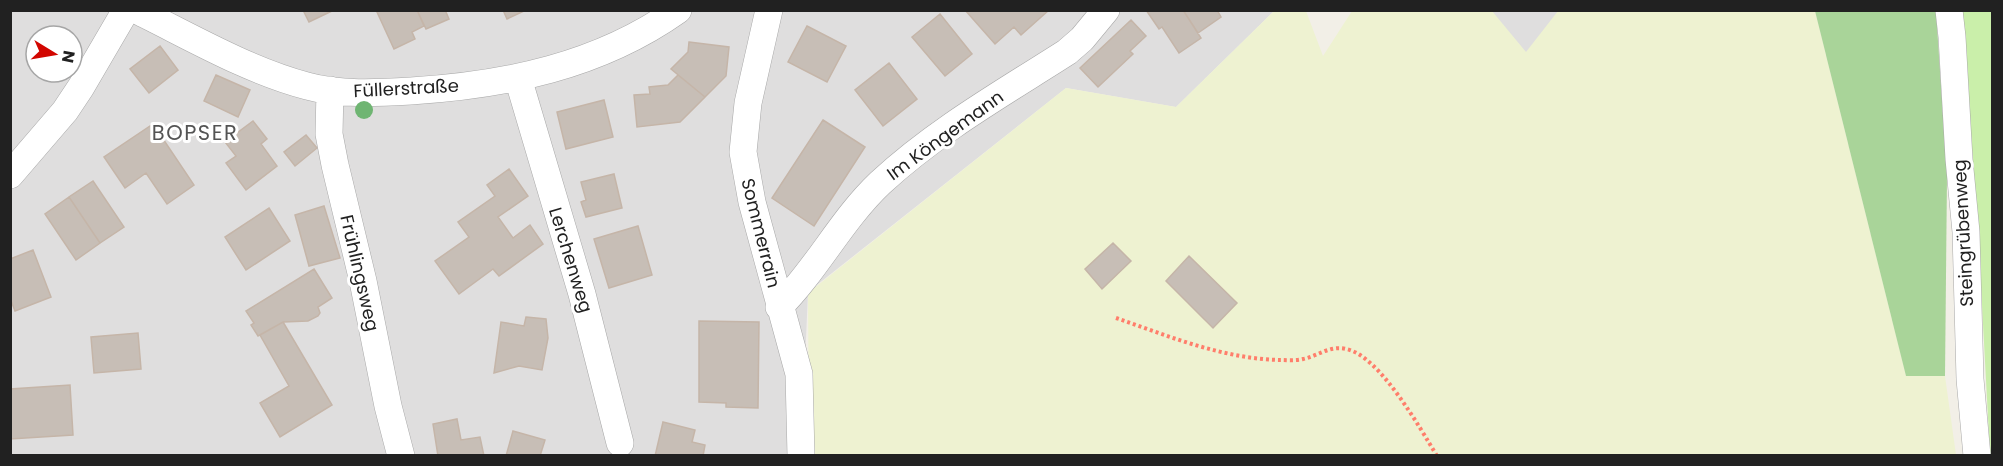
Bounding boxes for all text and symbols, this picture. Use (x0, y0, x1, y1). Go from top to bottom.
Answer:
north arrow (24, 24, 84, 84)
text: N (56, 49, 81, 65)
street label: Füllerstraße (353, 73, 459, 103)
street label: Im Köngemann (882, 84, 1008, 186)
district label: BOPSER (152, 118, 238, 147)
street label: Steingrübenweg (1947, 159, 1979, 307)
street label: Sommerrain (735, 176, 787, 290)
street label: Lerchenweg (543, 204, 599, 316)
street label: Frühlingsweg (334, 212, 386, 334)

